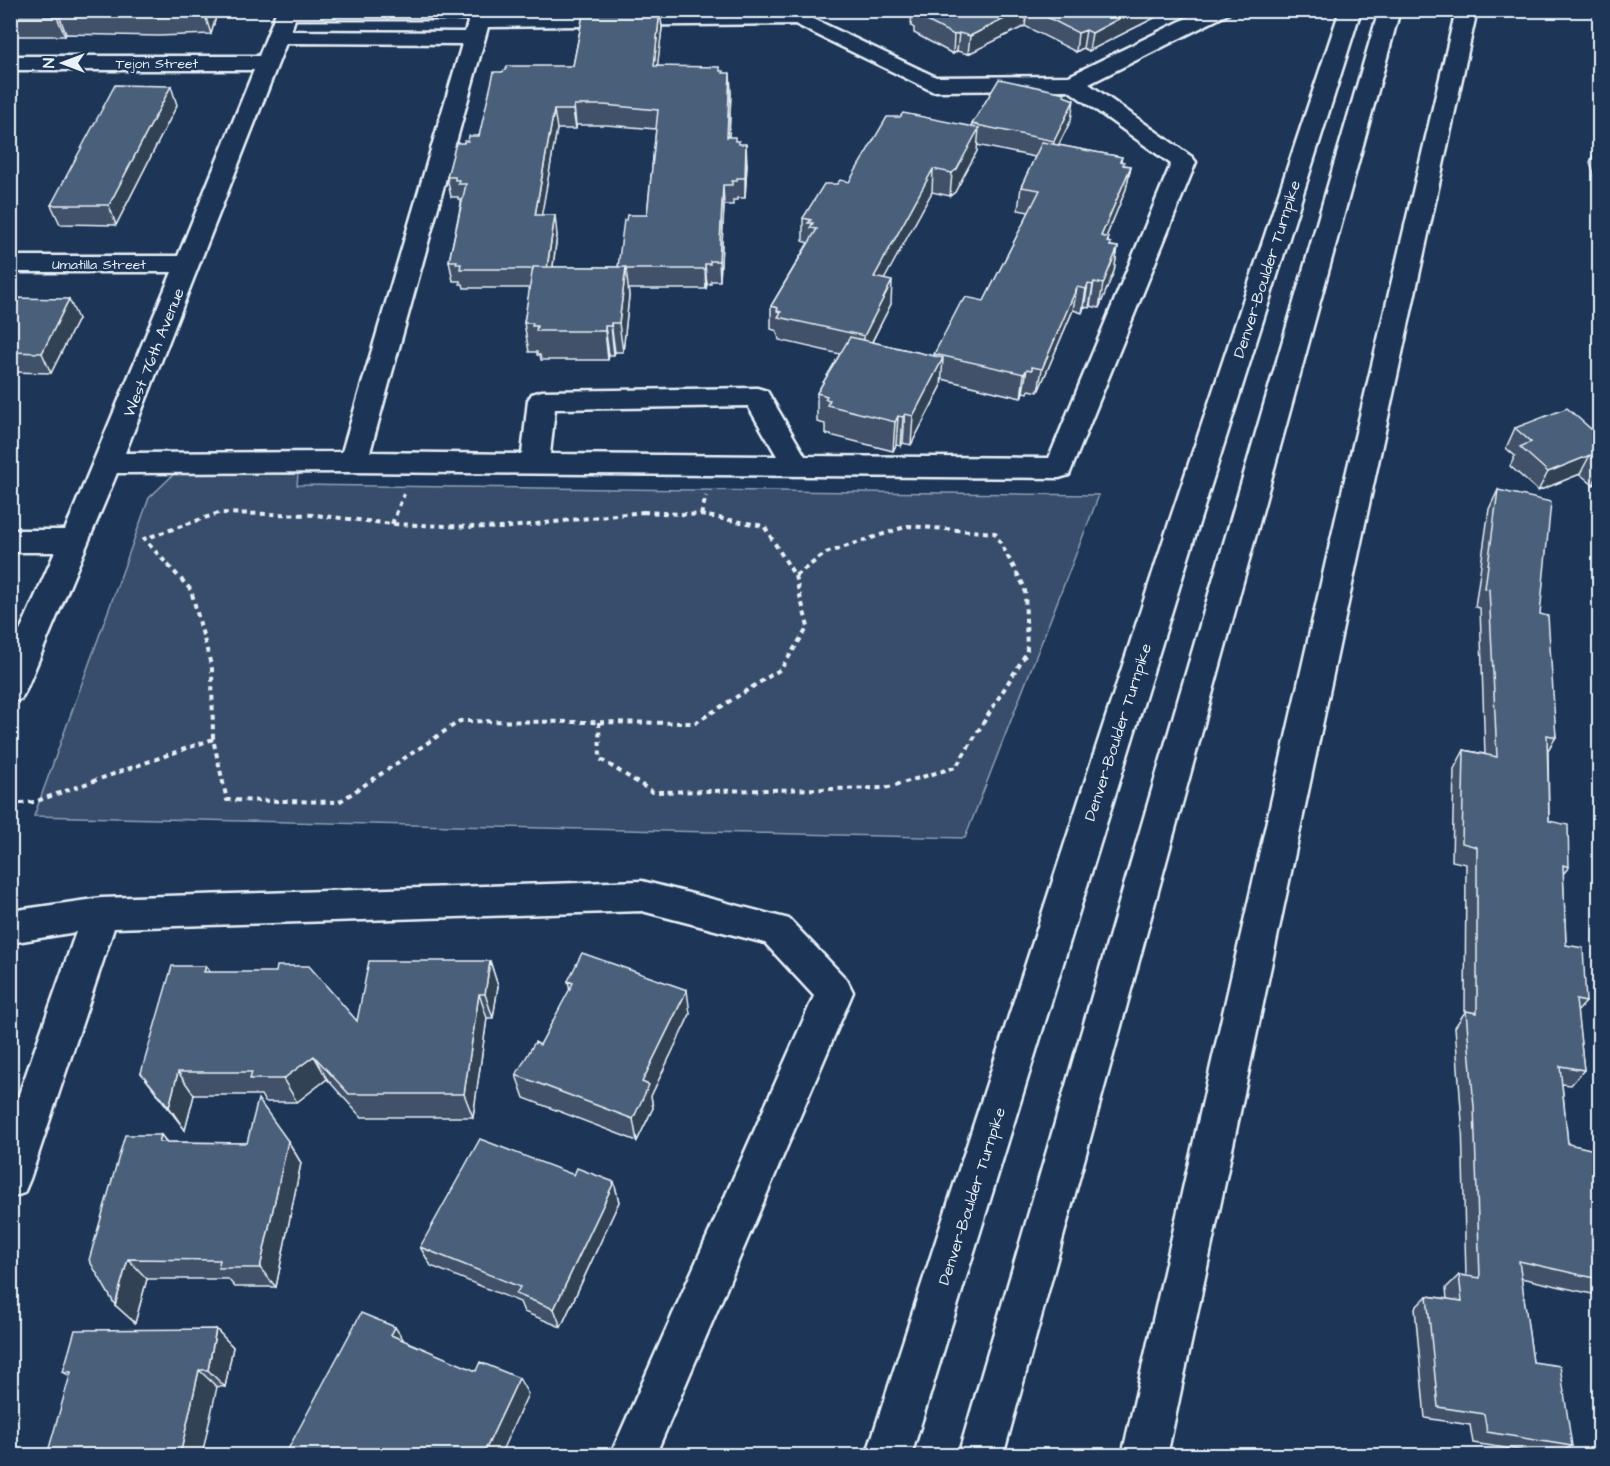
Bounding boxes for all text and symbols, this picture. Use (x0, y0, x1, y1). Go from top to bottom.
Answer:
north arrow (33, 33, 93, 93)
street label: Tejon Street (116, 54, 199, 74)
text: N (38, 58, 60, 68)
street label: Denver–Boulder Turnpike (1228, 177, 1306, 361)
street label: Umatilla Street (52, 255, 146, 275)
street label: West 76th Avenue (118, 284, 190, 420)
street label: Denver–Boulder Turnpike (1079, 640, 1157, 824)
street label: Denver–Boulder Turnpike (933, 1104, 1011, 1288)

